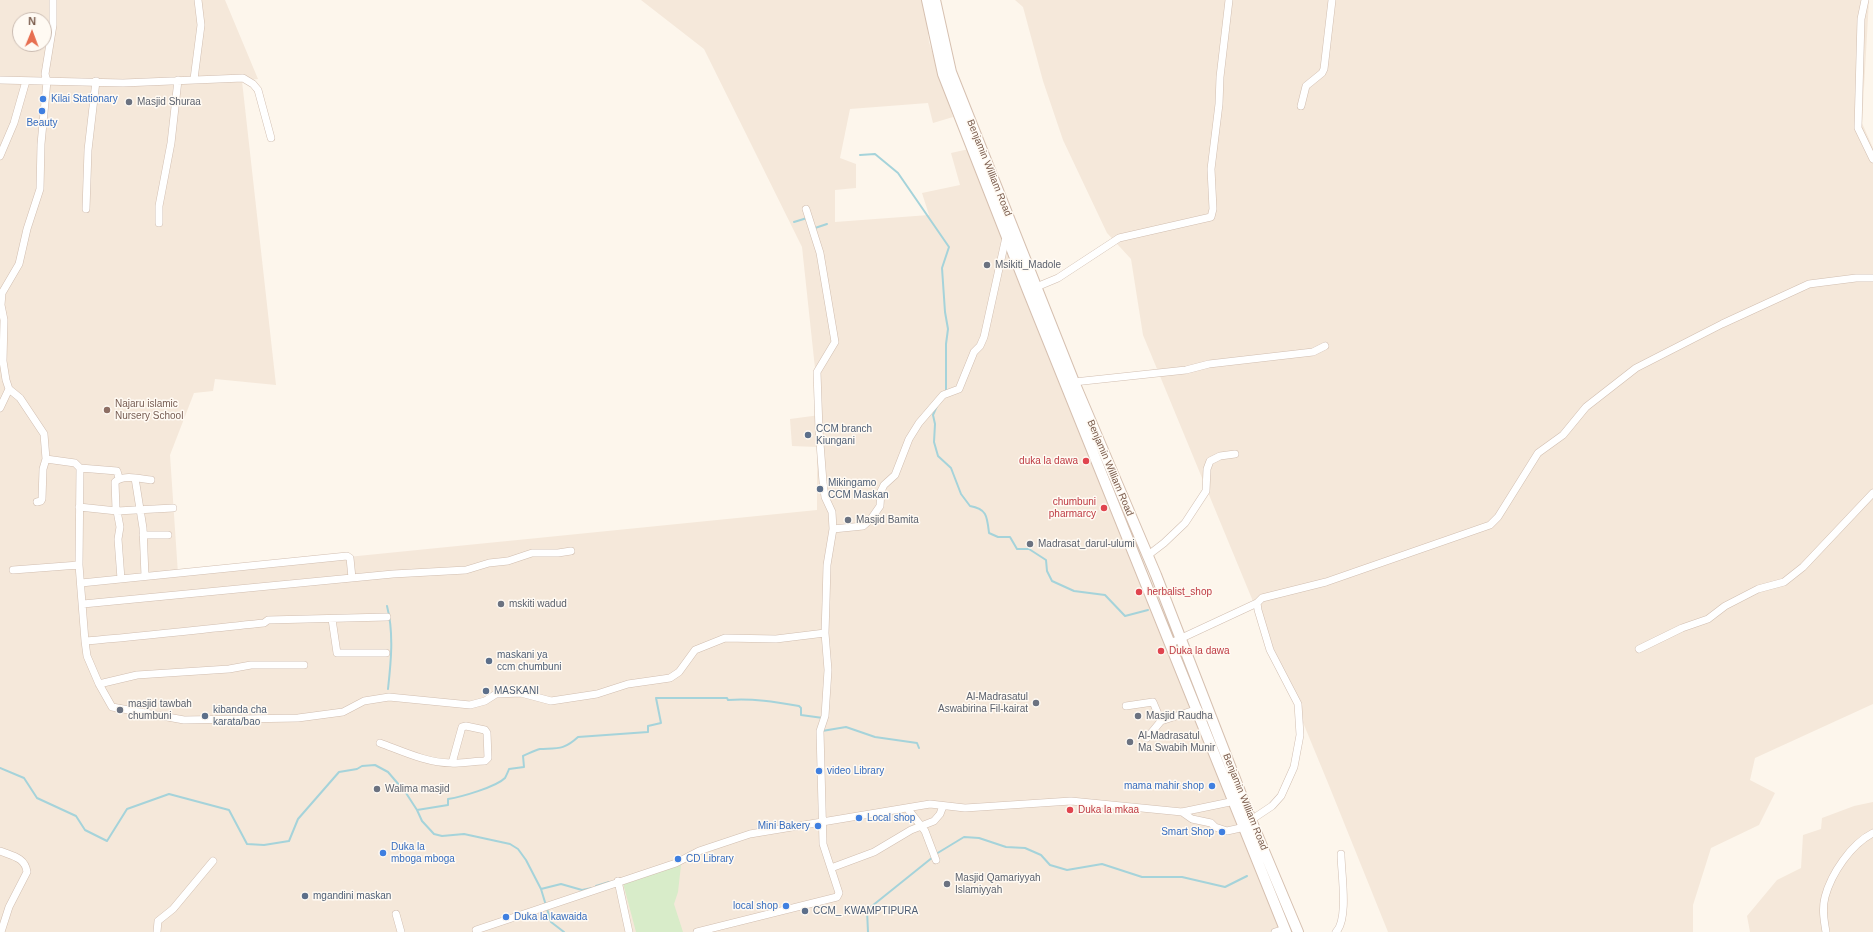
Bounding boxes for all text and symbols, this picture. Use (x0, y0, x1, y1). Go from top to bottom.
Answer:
north arrow (12, 12, 52, 52)
text: N (28, 15, 36, 27)
place label: Kilai Stationary (51, 93, 118, 105)
marker: Kilai Stationary (38, 94, 48, 104)
place label: Masjid Shuraa (137, 96, 201, 108)
marker: Masjid Shuraa (124, 97, 134, 107)
marker: Beauty (37, 106, 47, 116)
place label: Beauty (26, 117, 58, 129)
street label: Benjamin William Road (964, 118, 1014, 218)
place label: Msikiti_Madole (995, 259, 1061, 271)
marker: Msikiti_Madole (982, 260, 992, 270)
place label: Najaru islamic Nursery School (115, 398, 183, 422)
marker: Najaru islamic Nursery School (102, 405, 112, 415)
street label: Benjamin William Road (1084, 418, 1136, 518)
place label: CCM branch Kiungani (816, 423, 872, 446)
marker: CCM branch Kiungani (803, 430, 813, 440)
place label: duka la dawa (1019, 455, 1078, 467)
marker: duka la dawa (1081, 456, 1091, 466)
place label: Mikingamo CCM Maskan (828, 477, 889, 500)
marker: Mikingamo CCM Maskan (815, 484, 825, 494)
place label: chumbuni pharmarcy (1049, 496, 1096, 520)
marker: chumbuni pharmarcy (1099, 503, 1109, 513)
place label: Masjid Bamita (856, 514, 919, 526)
marker: Masjid Bamita (843, 515, 853, 525)
place label: Madrasat_darul-ulumi (1038, 538, 1135, 550)
marker: Madrasat_darul-ulumi (1025, 539, 1035, 549)
place label: herbalist_shop (1147, 586, 1212, 598)
marker: herbalist_shop (1134, 587, 1144, 597)
place label: mskiti wadud (509, 598, 567, 610)
marker: mskiti wadud (496, 599, 506, 609)
place label: Duka la dawa (1169, 645, 1230, 657)
marker: Duka la dawa (1156, 646, 1166, 656)
place label: maskani ya ccm chumbuni (497, 649, 561, 672)
marker: maskani ya ccm chumbuni (484, 656, 494, 666)
place label: MASKANI (494, 685, 539, 697)
marker: MASKANI (481, 686, 491, 696)
place label: Al-Madrasatul Aswabirina Fil-kairat (938, 691, 1028, 714)
place label: masjid tawbah chumbuni (128, 698, 192, 722)
marker: Al-Madrasatul Aswabirina Fil-kairat (1031, 698, 1041, 708)
place label: kibanda cha karata/bao (213, 704, 267, 728)
marker: masjid tawbah chumbuni (115, 705, 125, 715)
place label: Masjid Raudha (1146, 710, 1213, 722)
marker: kibanda cha karata/bao (200, 711, 210, 721)
marker: Masjid Raudha (1133, 711, 1143, 721)
place label: Al-Madrasatul Ma Swabih Munir (1138, 730, 1215, 754)
marker: Al-Madrasatul Ma Swabih Munir (1125, 737, 1135, 747)
street label: Benjamin William Road (1220, 752, 1270, 852)
place label: video Library (827, 765, 884, 777)
marker: video Library (814, 766, 824, 776)
place label: mama mahir shop (1124, 780, 1204, 792)
marker: mama mahir shop (1207, 781, 1217, 791)
place label: Walima masjid (385, 783, 450, 795)
marker: Walima masjid (372, 784, 382, 794)
place label: Duka la mkaa (1078, 804, 1139, 816)
marker: Duka la mkaa (1065, 805, 1075, 815)
place label: Local shop (867, 812, 915, 824)
marker: Local shop (854, 813, 864, 823)
place label: Mini Bakery (758, 820, 810, 832)
marker: Mini Bakery (813, 821, 823, 831)
place label: Smart Shop (1161, 826, 1214, 838)
marker: Smart Shop (1217, 827, 1227, 837)
place label: Duka la mboga mboga (391, 841, 455, 864)
marker: Duka la mboga mboga (378, 848, 388, 858)
place label: CD Library (686, 853, 734, 865)
marker: CD Library (673, 854, 683, 864)
place label: Masjid Qamariyyah Islamiyyah (955, 872, 1041, 896)
marker: Masjid Qamariyyah Islamiyyah (942, 879, 952, 889)
place label: mgandini maskan (313, 890, 391, 902)
marker: mgandini maskan (300, 891, 310, 901)
place label: local shop (733, 900, 778, 912)
marker: local shop (781, 901, 791, 911)
place label: CCM_ KWAMPTIPURA (813, 905, 918, 917)
marker: CCM_ KWAMPTIPURA (800, 906, 810, 916)
place label: Duka la kawaida (514, 911, 587, 923)
marker: Duka la kawaida (501, 912, 511, 922)

